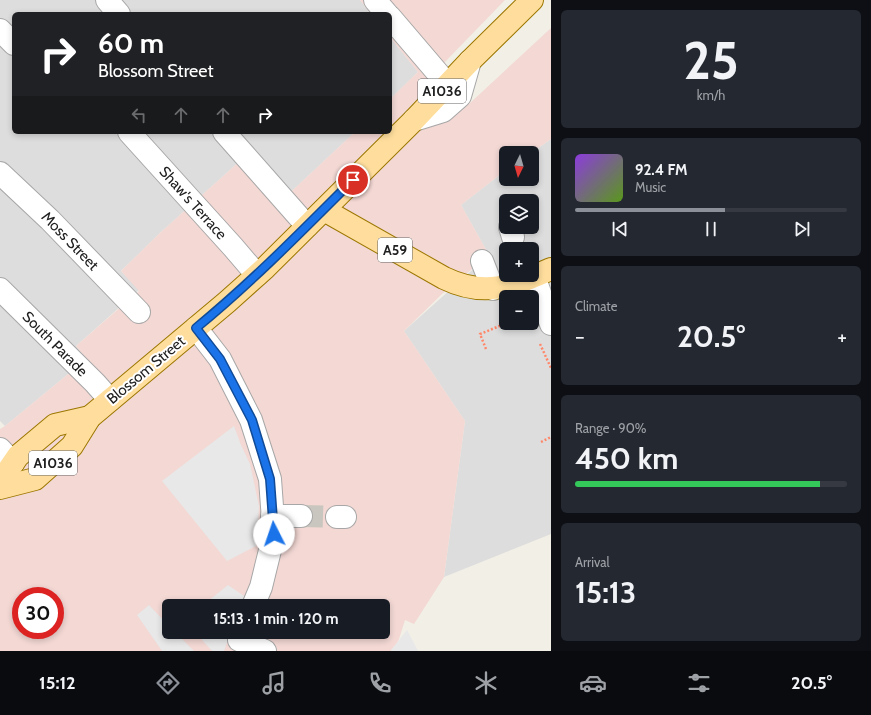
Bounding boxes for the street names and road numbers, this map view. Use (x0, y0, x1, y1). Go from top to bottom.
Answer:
road number: A1036 (418, 79, 466, 103)
street label: Shaw's Terrace (155, 163, 231, 243)
street label: Moss Street (38, 208, 102, 274)
road number: A59 (378, 238, 412, 262)
street label: South Parade (19, 308, 92, 381)
street label: Blossom Street (103, 332, 189, 408)
road number: A1036 (29, 451, 77, 475)

